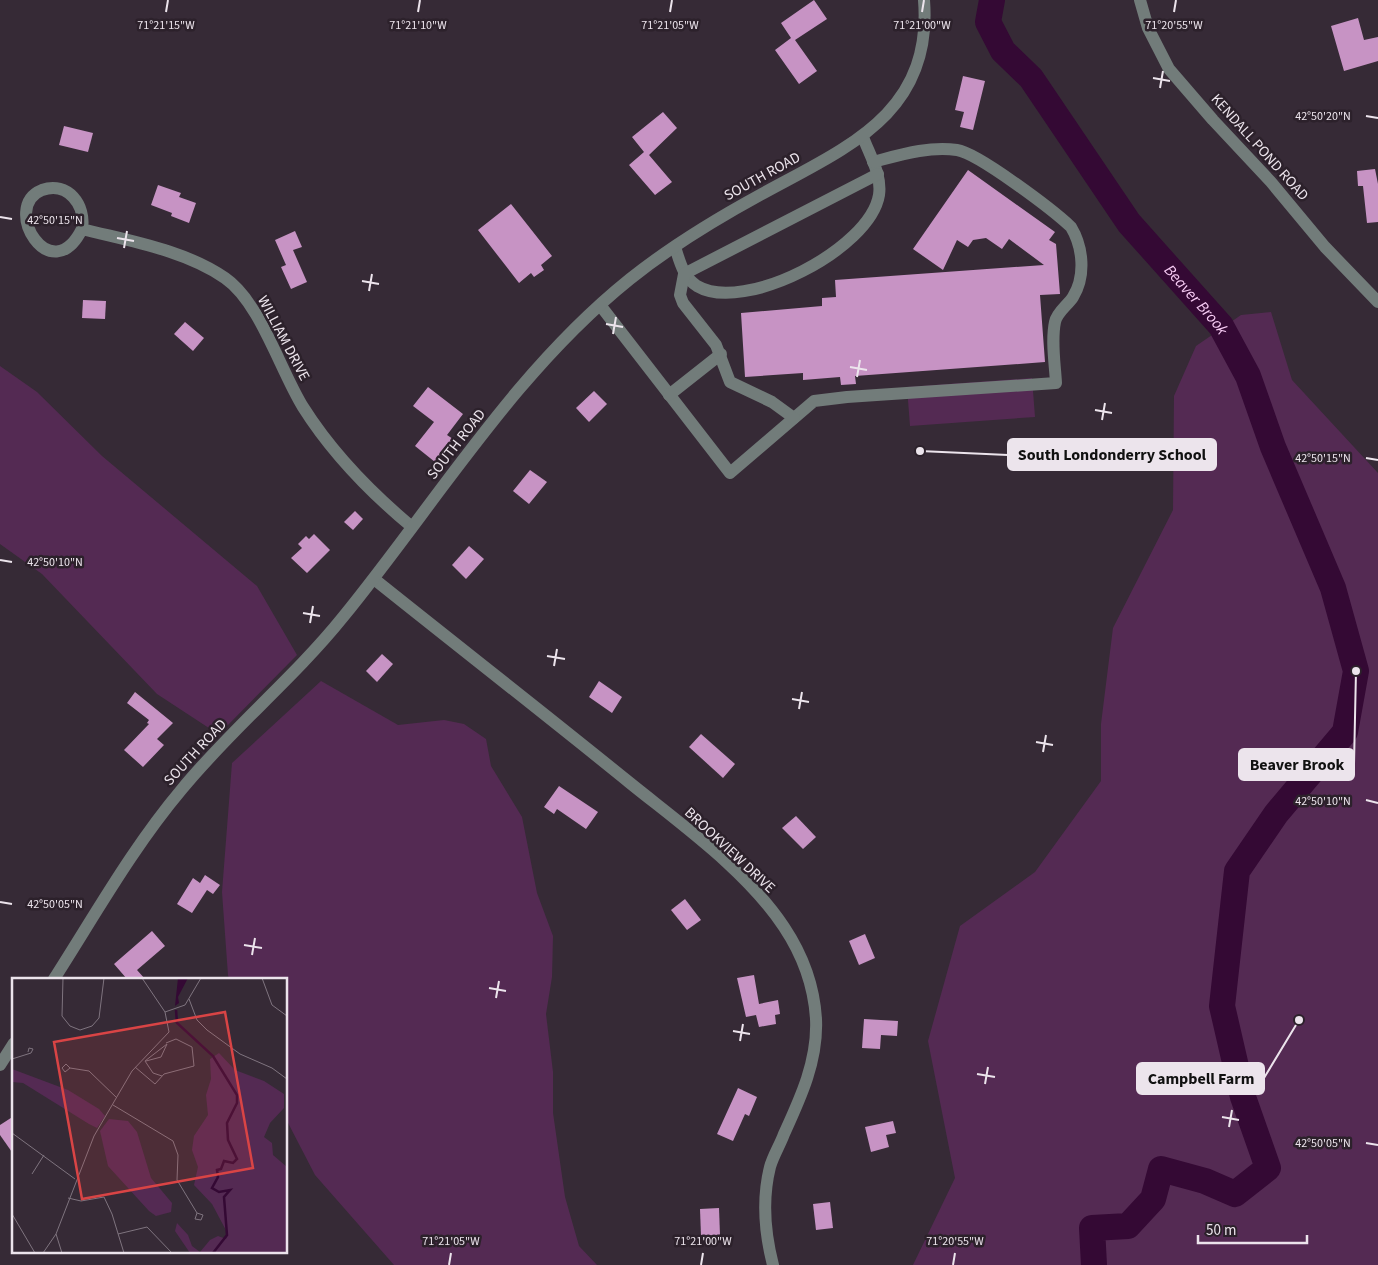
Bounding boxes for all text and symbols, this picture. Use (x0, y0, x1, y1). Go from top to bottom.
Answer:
text: 71°21'15"W (137, 17, 195, 34)
text: 71°21'10"W (389, 17, 447, 34)
text: 71°21'05"W (641, 17, 699, 34)
text: 71°21'00"W (893, 17, 951, 34)
text: 71°20'55"W (1145, 17, 1203, 34)
street label: KENDALL POND ROAD (1206, 89, 1313, 205)
text: 42°50'20"N (1295, 108, 1351, 125)
street label: SOUTH ROAD (720, 147, 804, 206)
text: 42°50'15"N (27, 212, 83, 229)
water label: Beaver Brook (1159, 260, 1234, 339)
street label: WILLIAM DRIVE (252, 292, 315, 385)
street label: SOUTH ROAD (422, 405, 491, 484)
callout: South Londonderry School (1008, 439, 1216, 470)
text: South Londonderry School (1018, 444, 1207, 466)
text: 42°50'15"N (1295, 450, 1351, 467)
text: 42°50'10"N (27, 554, 83, 571)
street label: SOUTH ROAD (159, 714, 232, 790)
callout: Beaver Brook (1239, 749, 1354, 780)
text: Beaver Brook (1250, 754, 1345, 776)
text: 42°50'10"N (1295, 793, 1351, 810)
street label: BROOKVIEW DRIVE (680, 803, 780, 898)
text: 42°50'05"N (27, 896, 83, 913)
inset map (12, 978, 288, 1252)
callout: Campbell Farm (1137, 1063, 1264, 1094)
text: Campbell Farm (1148, 1068, 1254, 1090)
text: 42°50'05"N (1295, 1135, 1351, 1152)
scale bar (1198, 1212, 1307, 1244)
text: 50 m (1206, 1220, 1236, 1241)
text: 71°21'05"W (422, 1233, 480, 1250)
text: 71°21'00"W (674, 1233, 732, 1250)
text: 71°20'55"W (926, 1233, 984, 1250)

